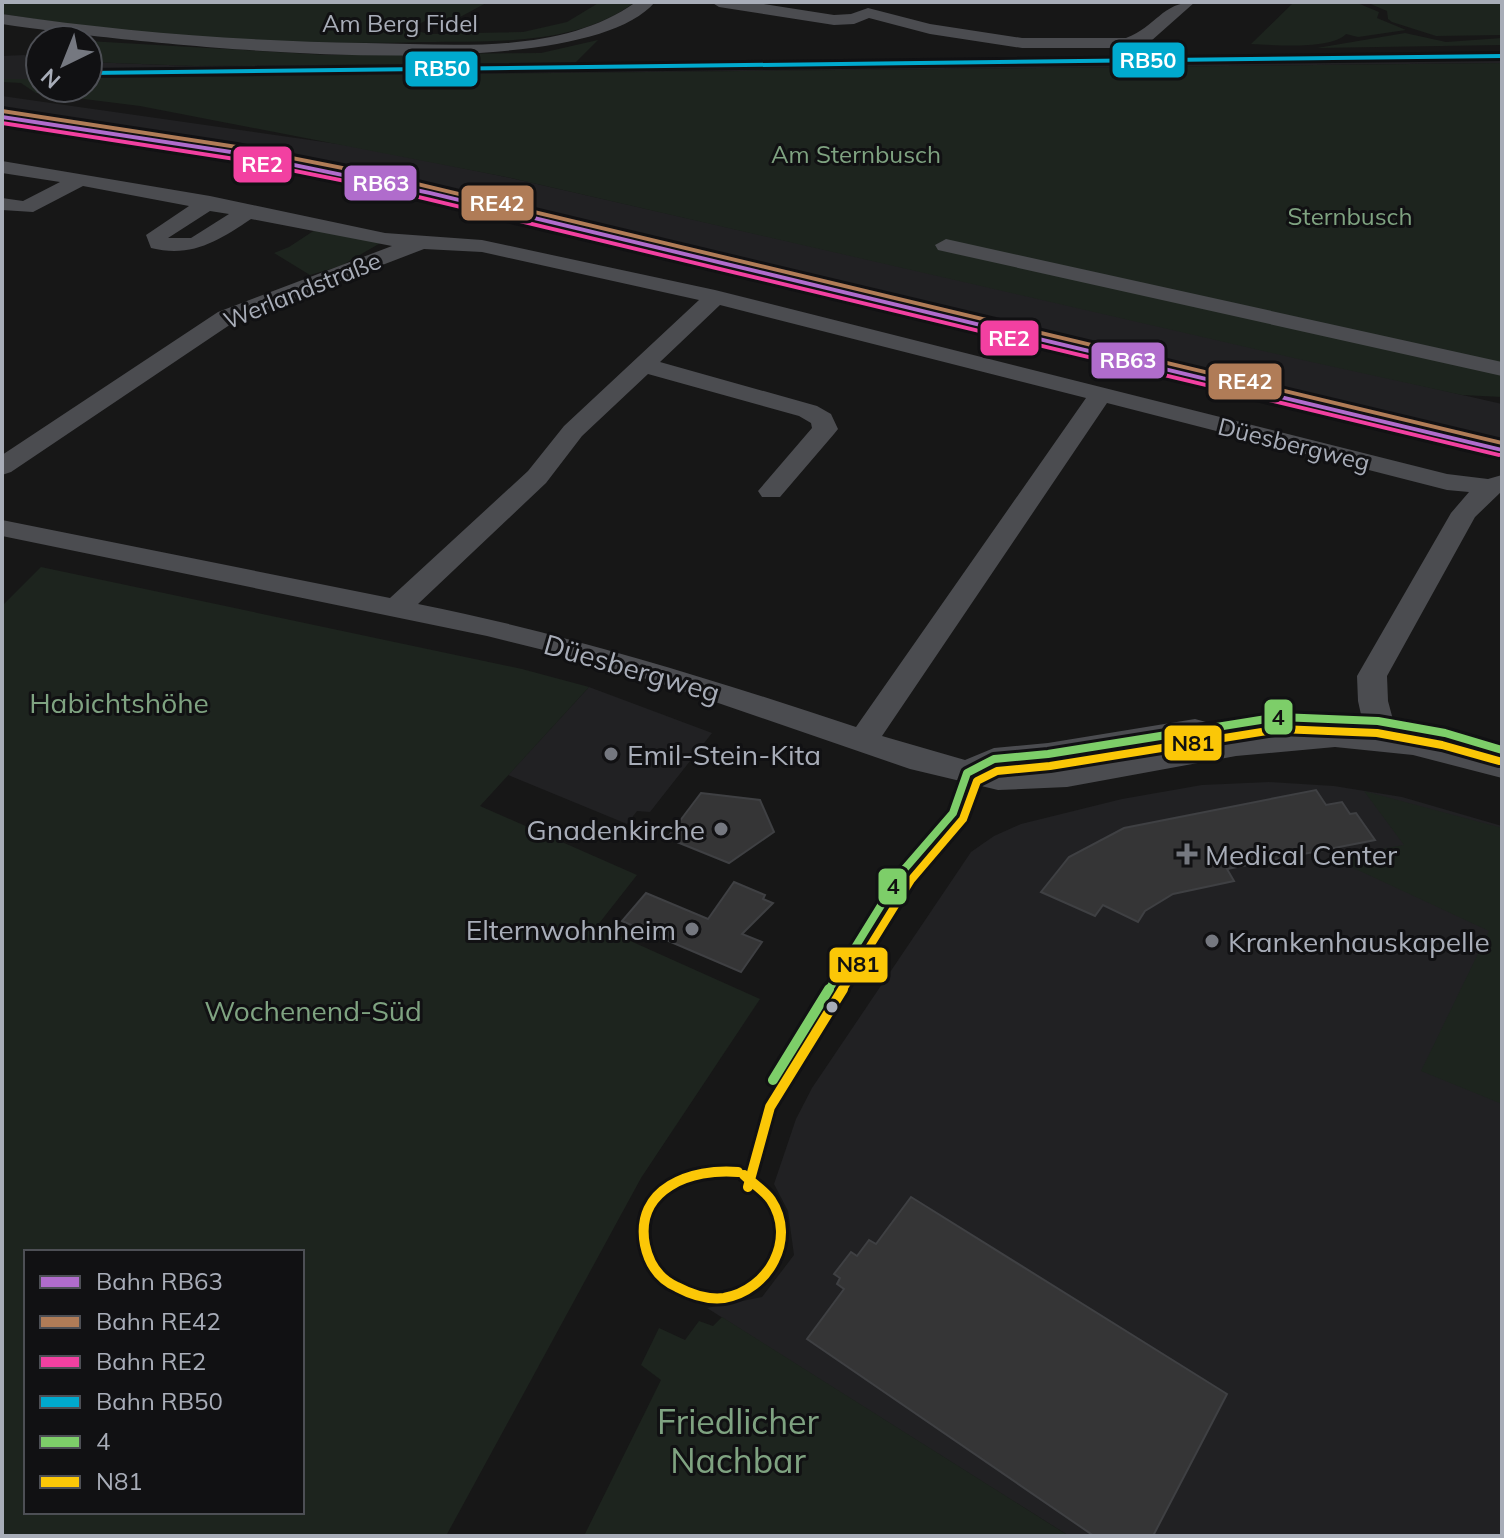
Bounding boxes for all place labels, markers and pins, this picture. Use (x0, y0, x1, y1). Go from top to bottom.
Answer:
place label: Emil-Stein-Kita (627, 737, 821, 772)
marker: Emil-Stein-Kita (602, 745, 620, 763)
place label: Gnadenkirche (526, 812, 705, 847)
marker: Gnadenkirche (712, 820, 730, 838)
place label: Medical Center (1205, 837, 1398, 872)
marker: Medical Center (1176, 843, 1198, 865)
place label: Elternwohnheim (466, 912, 676, 947)
marker: Elternwohnheim (683, 920, 701, 938)
place label: Krankenhauskapelle (1228, 924, 1490, 959)
marker: Krankenhauskapelle (1203, 932, 1221, 950)
unlabelled marker (824, 999, 840, 1015)

